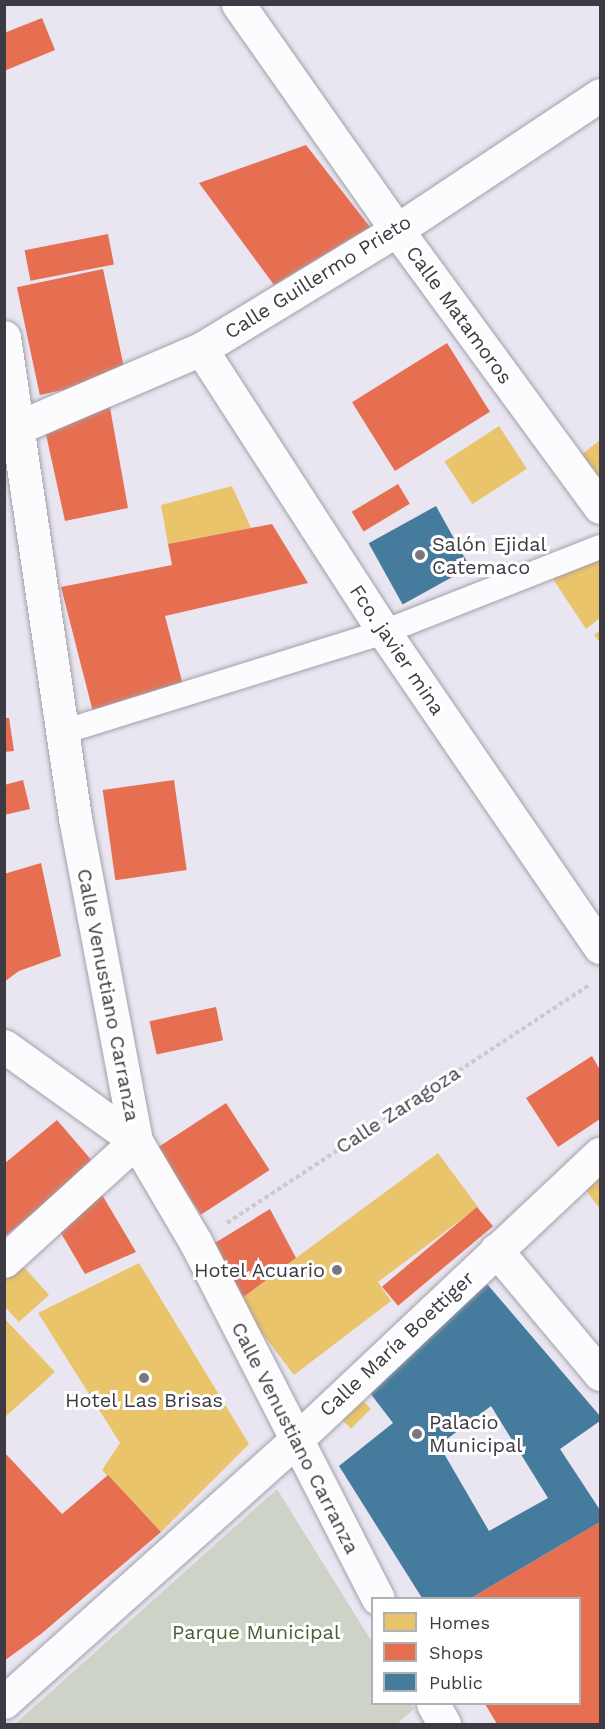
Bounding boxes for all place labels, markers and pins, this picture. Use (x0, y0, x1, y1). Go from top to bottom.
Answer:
place label: Salón Ejidal Catemaco (432, 532, 547, 579)
marker: Salón Ejidal Catemaco (413, 548, 427, 562)
place label: Hotel Acuario (192, 1258, 325, 1282)
marker: Hotel Acuario (330, 1263, 344, 1277)
marker: Hotel Las Brisas (137, 1371, 151, 1385)
place label: Hotel Las Brisas (65, 1388, 223, 1412)
place label: Palacio Municipal (429, 1410, 522, 1457)
marker: Palacio Municipal (410, 1427, 424, 1441)

